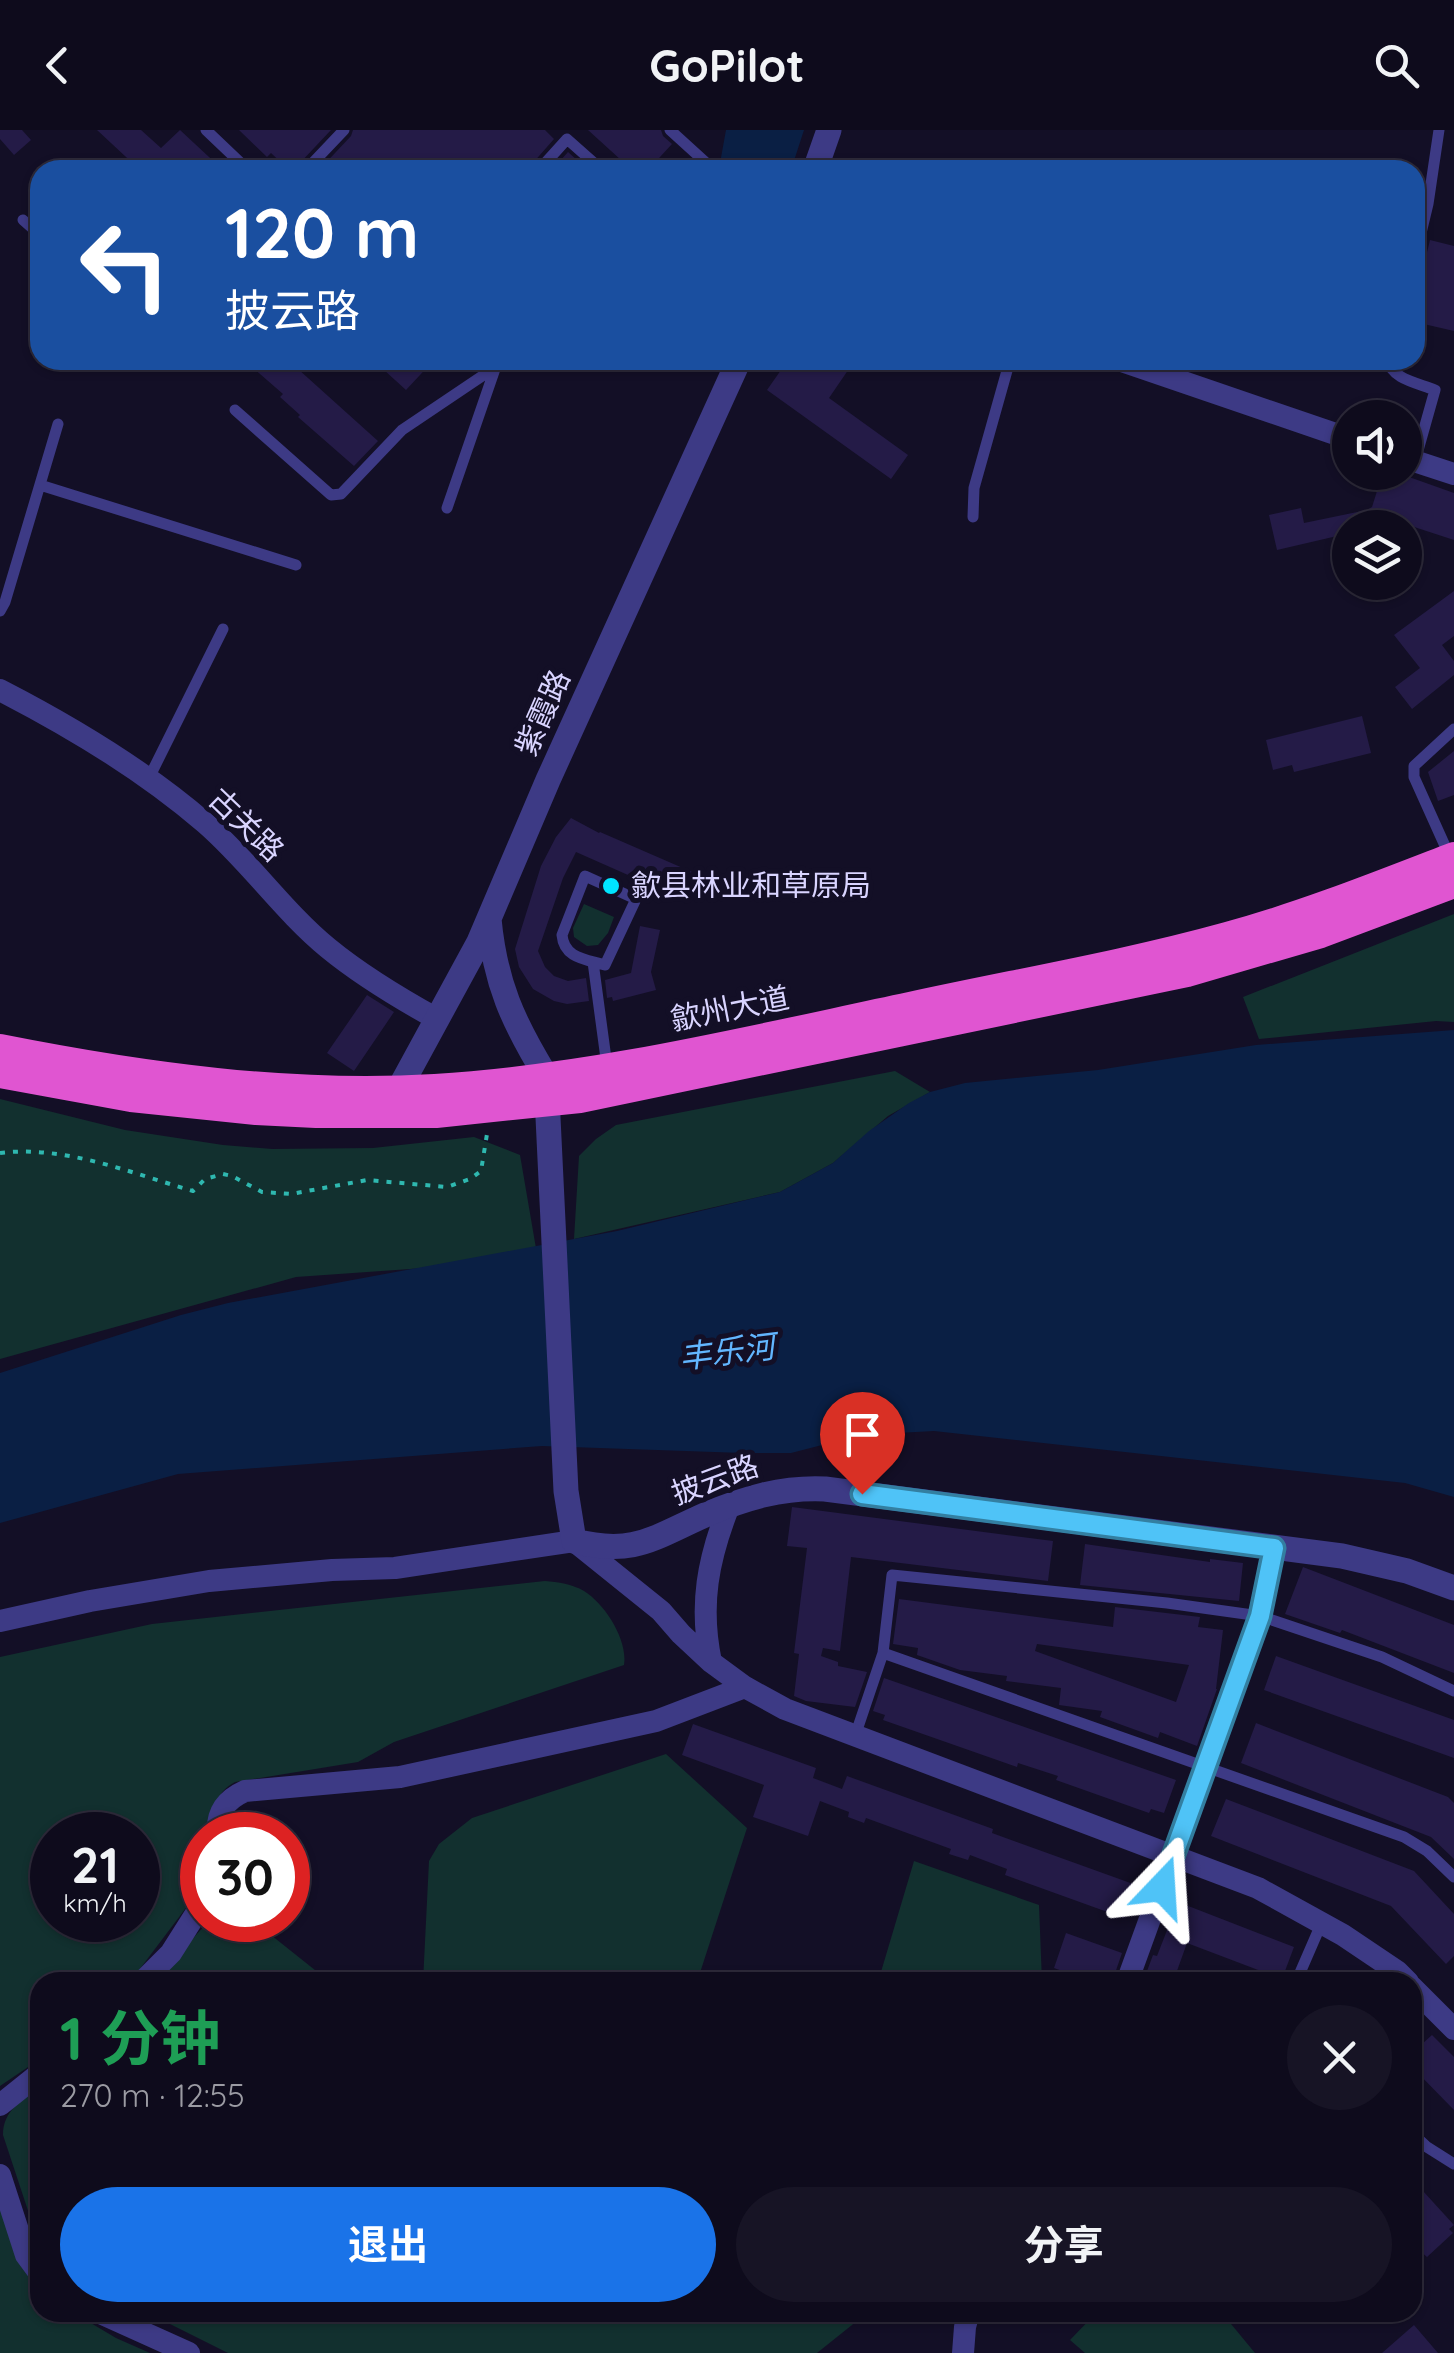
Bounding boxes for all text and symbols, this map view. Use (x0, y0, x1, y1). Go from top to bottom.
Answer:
text: GoPilot (649, 37, 805, 93)
icon: back (30, 38, 85, 93)
icon: search (1369, 38, 1424, 93)
text: 120 m (225, 188, 419, 276)
icon: left (60, 200, 190, 330)
text: 披云路 (225, 282, 360, 338)
map controls (1332, 400, 1422, 600)
button: sound (1332, 400, 1422, 490)
button: layers (1332, 510, 1422, 600)
street label: 紫霞路 (506, 664, 578, 761)
street label: 古关路 (201, 779, 292, 869)
place label: 歙县林业和草原局 (631, 866, 871, 904)
marker: 歙县林业和草原局 (600, 875, 622, 897)
street label: 歙州大道 (667, 978, 792, 1038)
water label: 丰乐河 (677, 1325, 783, 1377)
pin (820, 1392, 905, 1495)
icon: arrive (835, 1407, 890, 1462)
street label: 披云路 (666, 1446, 763, 1512)
speed limit sign: 30 (180, 1812, 310, 1942)
text: 21 (71, 1833, 119, 1896)
position arrow (1110, 1835, 1214, 1939)
text: km/h (63, 1887, 127, 1918)
text: 1 分钟 (60, 2000, 220, 2075)
button: close (1287, 2005, 1392, 2110)
text: 270 m · 12:55 (60, 2075, 245, 2115)
button: 退出 (60, 2187, 716, 2302)
button: 分享 (736, 2187, 1392, 2302)

